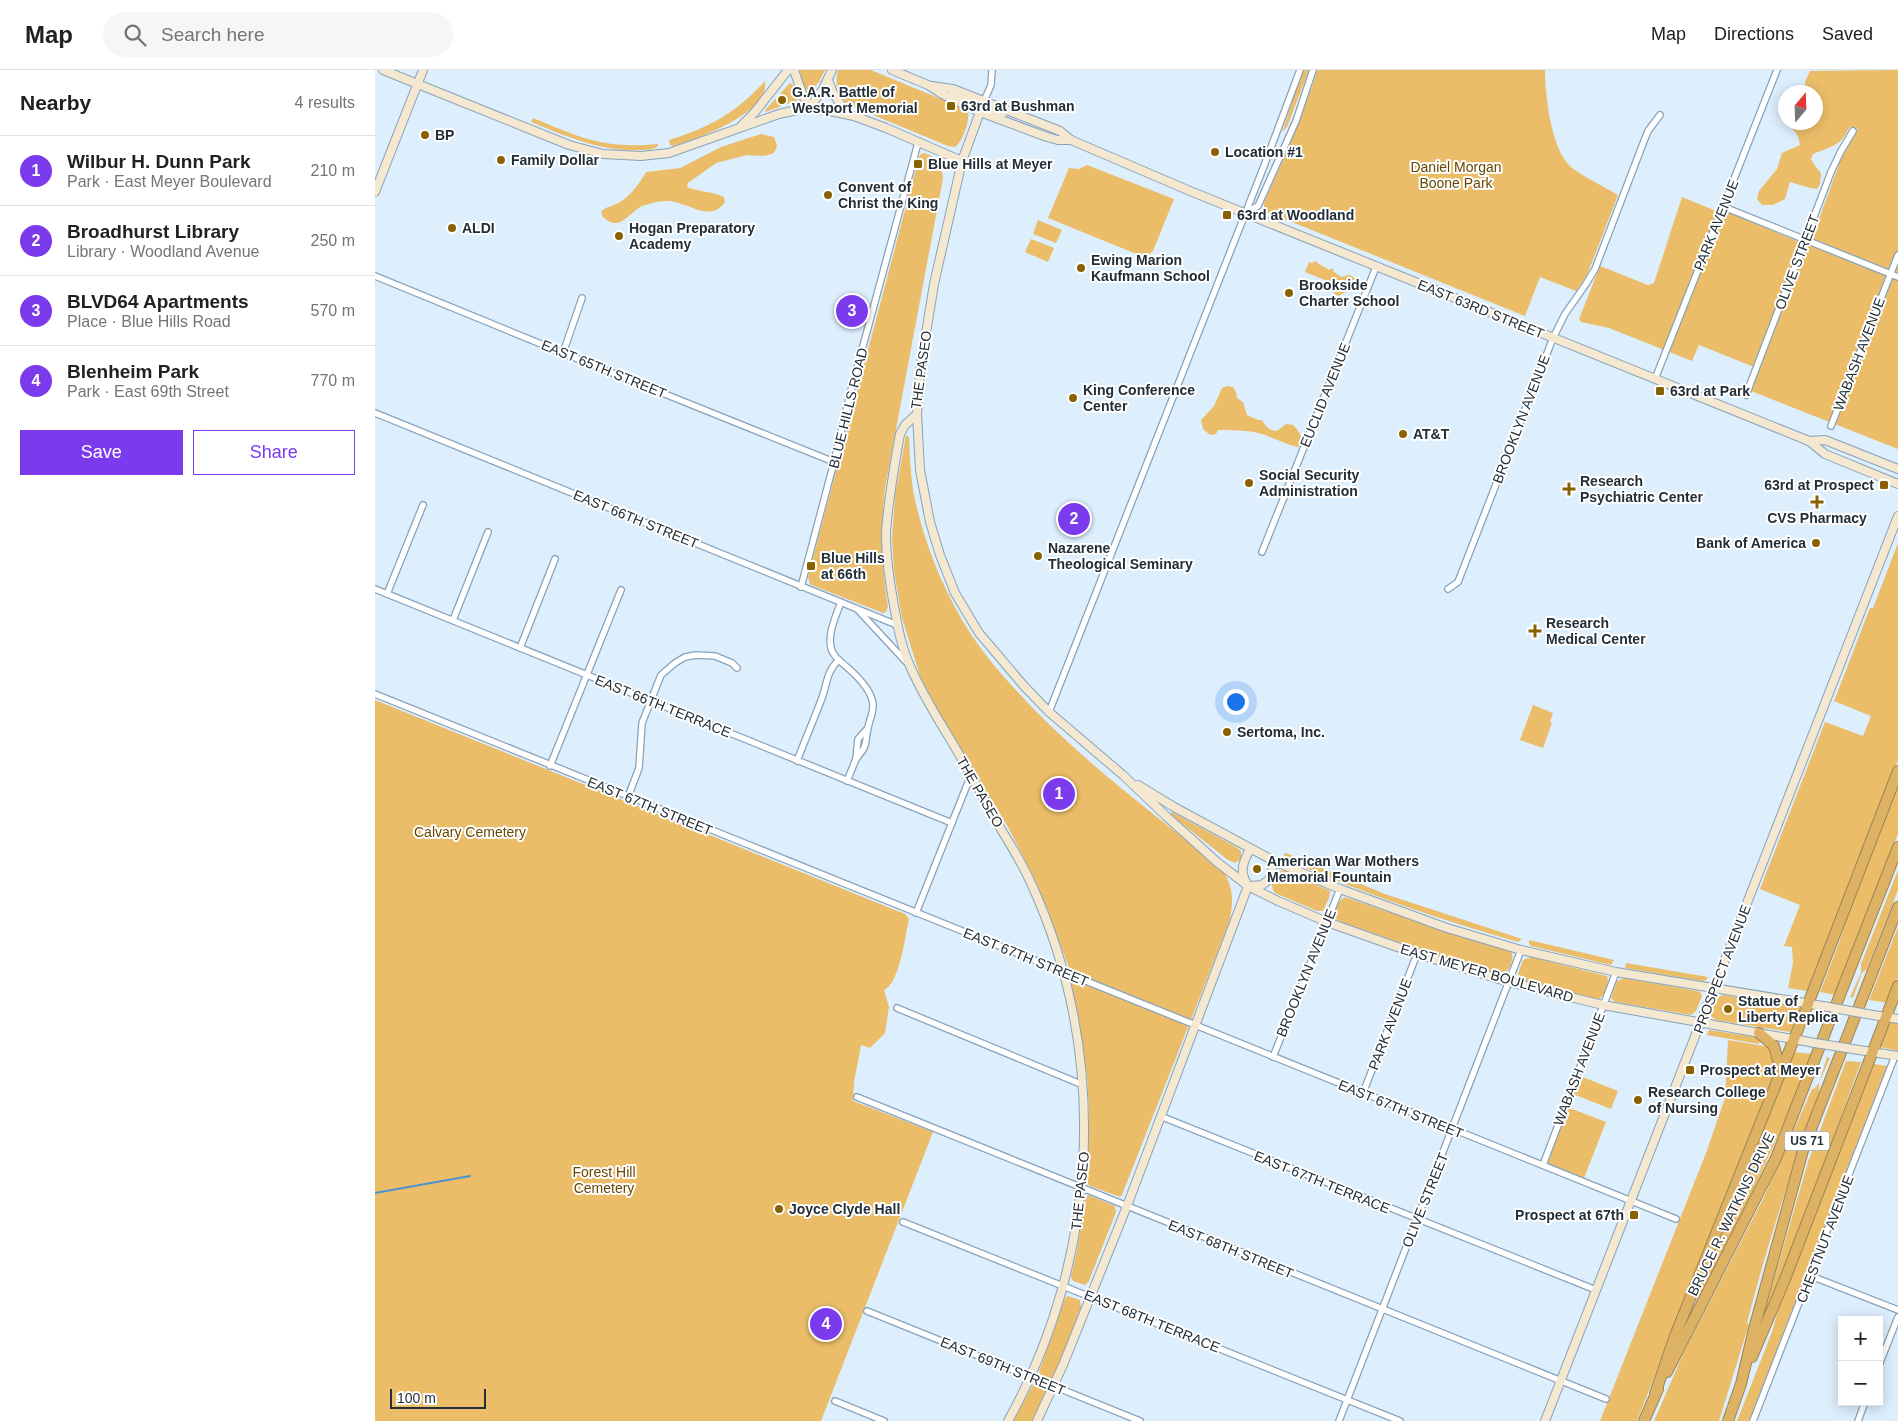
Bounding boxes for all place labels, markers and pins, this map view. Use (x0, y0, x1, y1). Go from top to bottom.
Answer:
place label: G.A.R. Battle of Westport Memorial (792, 84, 918, 116)
marker: G.A.R. Battle of Westport Memorial (776, 94, 788, 106)
place label: 63rd at Bushman (961, 98, 1075, 114)
marker: 63rd at Bushman (945, 100, 957, 112)
place label: BP (435, 127, 454, 143)
marker: BP (419, 129, 431, 141)
place label: Location #1 (1225, 144, 1303, 160)
marker: Location #1 (1209, 146, 1221, 158)
place label: Family Dollar (511, 152, 599, 168)
marker: Family Dollar (495, 154, 507, 166)
place label: Blue Hills at Meyer (928, 156, 1053, 172)
marker: Blue Hills at Meyer (912, 158, 924, 170)
place label: Convent of Christ the King (838, 179, 938, 211)
marker: Convent of Christ the King (822, 189, 834, 201)
place label: 63rd at Woodland (1237, 207, 1354, 223)
marker: 63rd at Woodland (1221, 209, 1233, 221)
place label: ALDI (462, 220, 495, 236)
place label: Hogan Preparatory Academy (629, 220, 755, 252)
marker: ALDI (446, 222, 458, 234)
marker: Hogan Preparatory Academy (613, 230, 625, 242)
place label: Ewing Marion Kaufmann School (1091, 252, 1210, 284)
marker: Ewing Marion Kaufmann School (1075, 262, 1087, 274)
place label: Brookside Charter School (1299, 277, 1399, 309)
marker: Brookside Charter School (1283, 287, 1295, 299)
pin: 3 (836, 292, 868, 330)
place label: King Conference Center (1083, 382, 1195, 414)
place label: 63rd at Park (1670, 383, 1750, 399)
marker: 63rd at Park (1654, 385, 1666, 397)
marker: King Conference Center (1067, 392, 1079, 404)
place label: AT&T (1413, 426, 1450, 442)
marker: AT&T (1397, 428, 1409, 440)
place label: Social Security Administration (1259, 467, 1360, 499)
place label: Research Psychiatric Center (1580, 473, 1703, 505)
marker: Social Security Administration (1243, 477, 1255, 489)
place label: 63rd at Prospect (1764, 477, 1874, 493)
marker: 63rd at Prospect (1878, 479, 1890, 491)
marker: Research Psychiatric Center (1562, 482, 1576, 496)
marker: CVS Pharmacy (1811, 496, 1823, 508)
pin: 2 (1058, 500, 1090, 538)
place label: CVS Pharmacy (1767, 510, 1867, 526)
place label: Bank of America (1696, 535, 1806, 551)
marker: Bank of America (1810, 537, 1822, 549)
place label: Nazarene Theological Seminary (1048, 540, 1193, 572)
place label: Blue Hills at 66th (821, 550, 885, 582)
marker: Nazarene Theological Seminary (1032, 550, 1044, 562)
marker: Blue Hills at 66th (805, 560, 817, 572)
place label: Research Medical Center (1546, 615, 1646, 647)
marker: Research Medical Center (1528, 624, 1542, 638)
place label: Sertoma, Inc. (1237, 724, 1325, 740)
marker: Sertoma, Inc. (1221, 726, 1233, 738)
pin: 1 (1043, 775, 1075, 813)
place label: American War Mothers Memorial Fountain (1267, 853, 1419, 885)
marker: American War Mothers Memorial Fountain (1251, 863, 1263, 875)
place label: Statue of Liberty Replica (1738, 993, 1839, 1025)
marker: Statue of Liberty Replica (1722, 1003, 1734, 1015)
place label: Prospect at Meyer (1700, 1062, 1821, 1078)
marker: Prospect at Meyer (1684, 1064, 1696, 1076)
place label: Research College of Nursing (1648, 1084, 1766, 1116)
marker: Research College of Nursing (1632, 1094, 1644, 1106)
place label: Joyce Clyde Hall (789, 1201, 900, 1217)
marker: Joyce Clyde Hall (773, 1203, 785, 1215)
place label: Prospect at 67th (1515, 1207, 1624, 1223)
marker: Prospect at 67th (1628, 1209, 1640, 1221)
pin: 4 (810, 1305, 842, 1343)

